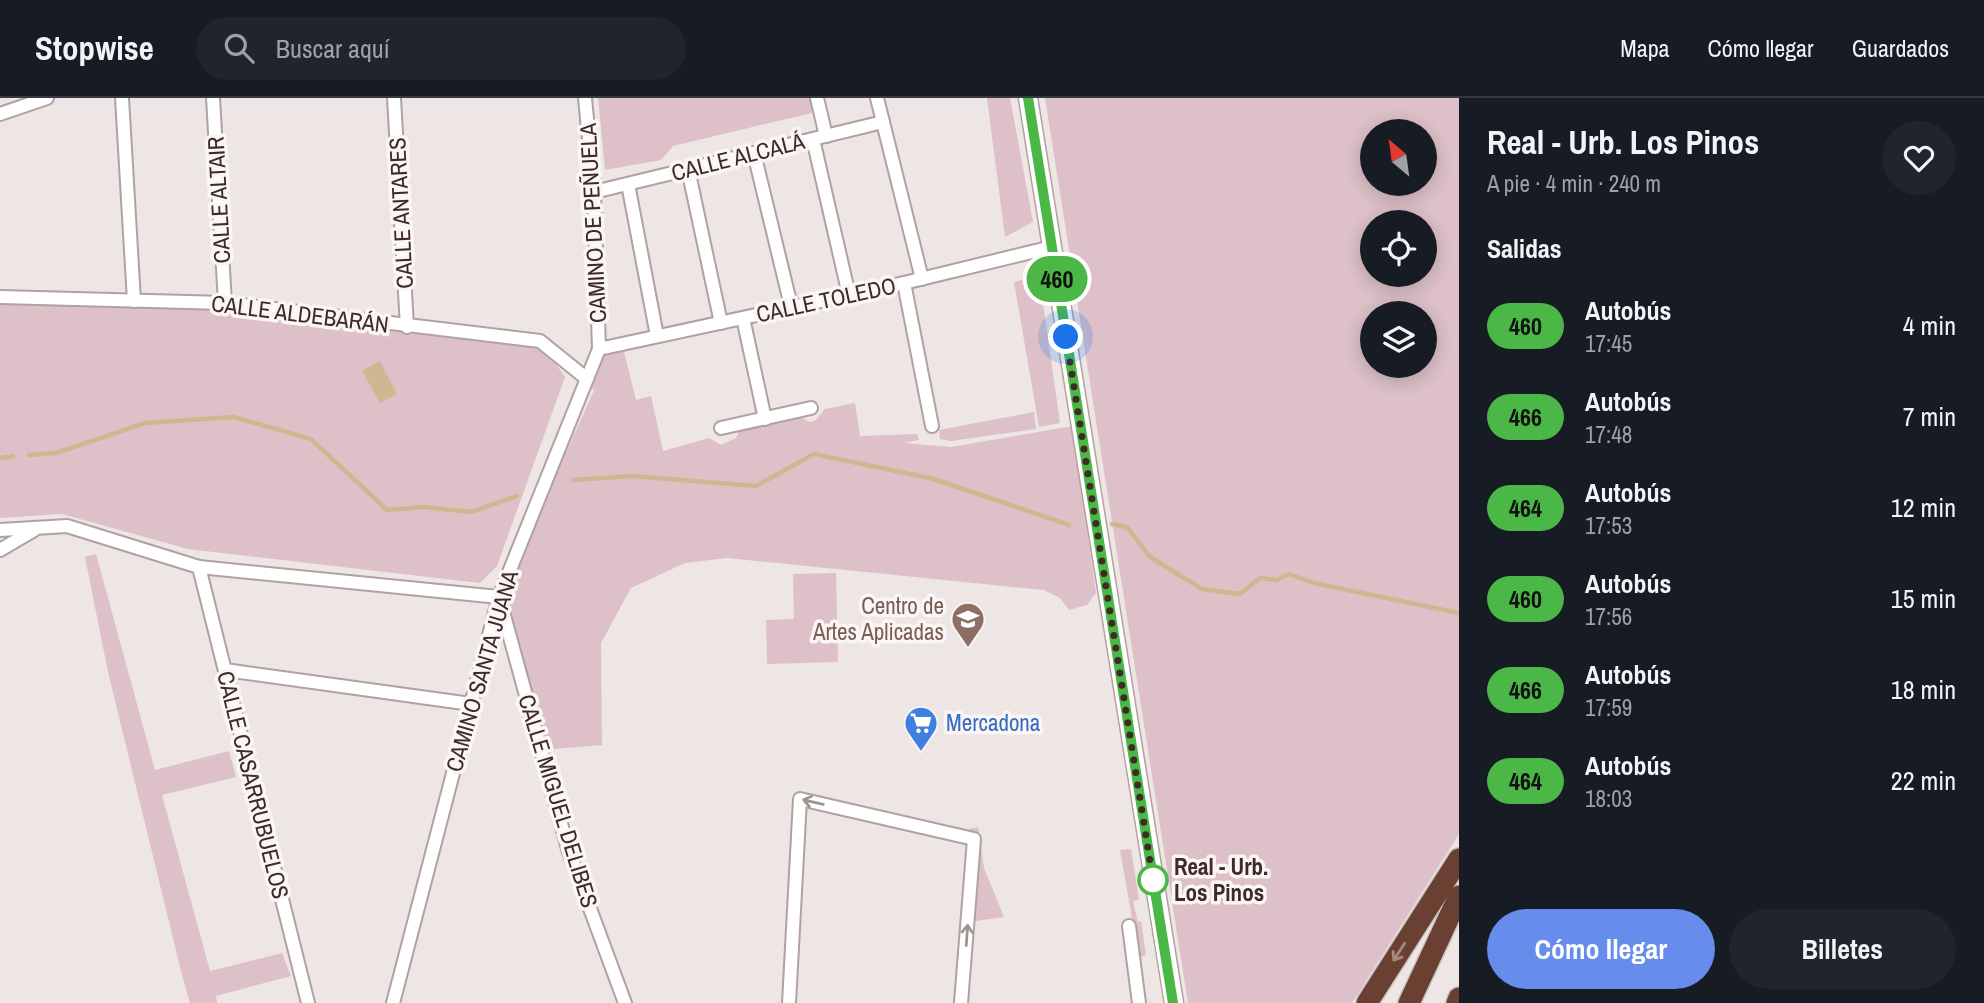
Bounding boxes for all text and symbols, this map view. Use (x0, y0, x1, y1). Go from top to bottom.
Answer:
search box (196, 17, 686, 80)
text: Stopwise (35, 26, 154, 70)
icon: search (220, 29, 258, 67)
text: Buscar aquí (276, 31, 390, 66)
text: Mapa (1620, 32, 1670, 64)
text: Cómo llegar (1708, 32, 1814, 64)
text: Guardados (1852, 32, 1949, 64)
north arrow (1360, 119, 1437, 196)
map controls (1360, 119, 1437, 378)
text: Real - Urb. Los Pinos (1487, 120, 1759, 164)
button: heart (1882, 121, 1956, 195)
street label: CAMINO DE PEÑUELA (572, 122, 613, 324)
street label: CALLE ALCALÁ (668, 125, 808, 188)
street label: CALLE ALTAIR (200, 135, 237, 264)
street label: CALLE ANTARES (381, 136, 420, 290)
text: A pie · 4 min · 240 m (1487, 168, 1661, 199)
button: locate (1360, 210, 1437, 287)
text: Salidas (1487, 231, 1562, 266)
line badge: 460 (1017, 256, 1097, 302)
text: 460 (1041, 263, 1073, 295)
street label: CALLE TOLEDO (753, 270, 899, 329)
street label: CALLE ALDEBARÁN (210, 287, 390, 340)
text: Autobús (1585, 293, 1671, 328)
button: layers (1360, 301, 1437, 378)
text: 4 min (1903, 308, 1956, 343)
text: 460 (1509, 310, 1542, 342)
your location (1048, 319, 1083, 354)
text: 17:45 (1585, 328, 1632, 359)
text: Autobús (1585, 384, 1671, 419)
text: 7 min (1903, 399, 1956, 434)
text: 466 (1509, 401, 1542, 433)
text: 17:48 (1585, 419, 1632, 450)
text: Autobús (1585, 475, 1671, 510)
text: 12 min (1891, 490, 1956, 525)
text: 464 (1509, 492, 1542, 524)
text: 17:53 (1585, 510, 1632, 541)
street label: CAMINO SANTA JUANA (438, 566, 525, 775)
text: Autobús (1585, 566, 1671, 601)
text: 15 min (1891, 581, 1956, 616)
text: 460 (1509, 583, 1542, 615)
place label: Centro de Artes Aplicadas (812, 590, 944, 647)
school or university icon: Centro de Artes Aplicadas (949, 600, 987, 649)
text: 17:56 (1585, 601, 1632, 632)
text: Autobús (1585, 657, 1671, 692)
street label: CALLE CASARRUBUELOS (210, 668, 297, 902)
text: 18 min (1891, 672, 1956, 707)
text: 466 (1509, 674, 1542, 706)
street label: CALLE MIGUEL DELIBES (511, 690, 606, 911)
text: 17:59 (1585, 692, 1632, 723)
supermarket icon: Mercadona (902, 704, 940, 753)
place label: Mercadona (946, 707, 1041, 738)
text: Autobús (1585, 748, 1671, 783)
text: 22 min (1891, 763, 1956, 798)
text: 464 (1509, 765, 1542, 797)
text: 18:03 (1585, 783, 1632, 814)
one-way arrow (802, 795, 825, 808)
place label: Real - Urb. Los Pinos (1174, 851, 1268, 908)
marker: Real - Urb. Los Pinos (1138, 865, 1168, 895)
button: Cómo llegar (1487, 909, 1715, 989)
button: Billetes (1729, 909, 1956, 989)
one-way arrow (961, 924, 974, 947)
one-way arrow (1392, 942, 1406, 962)

